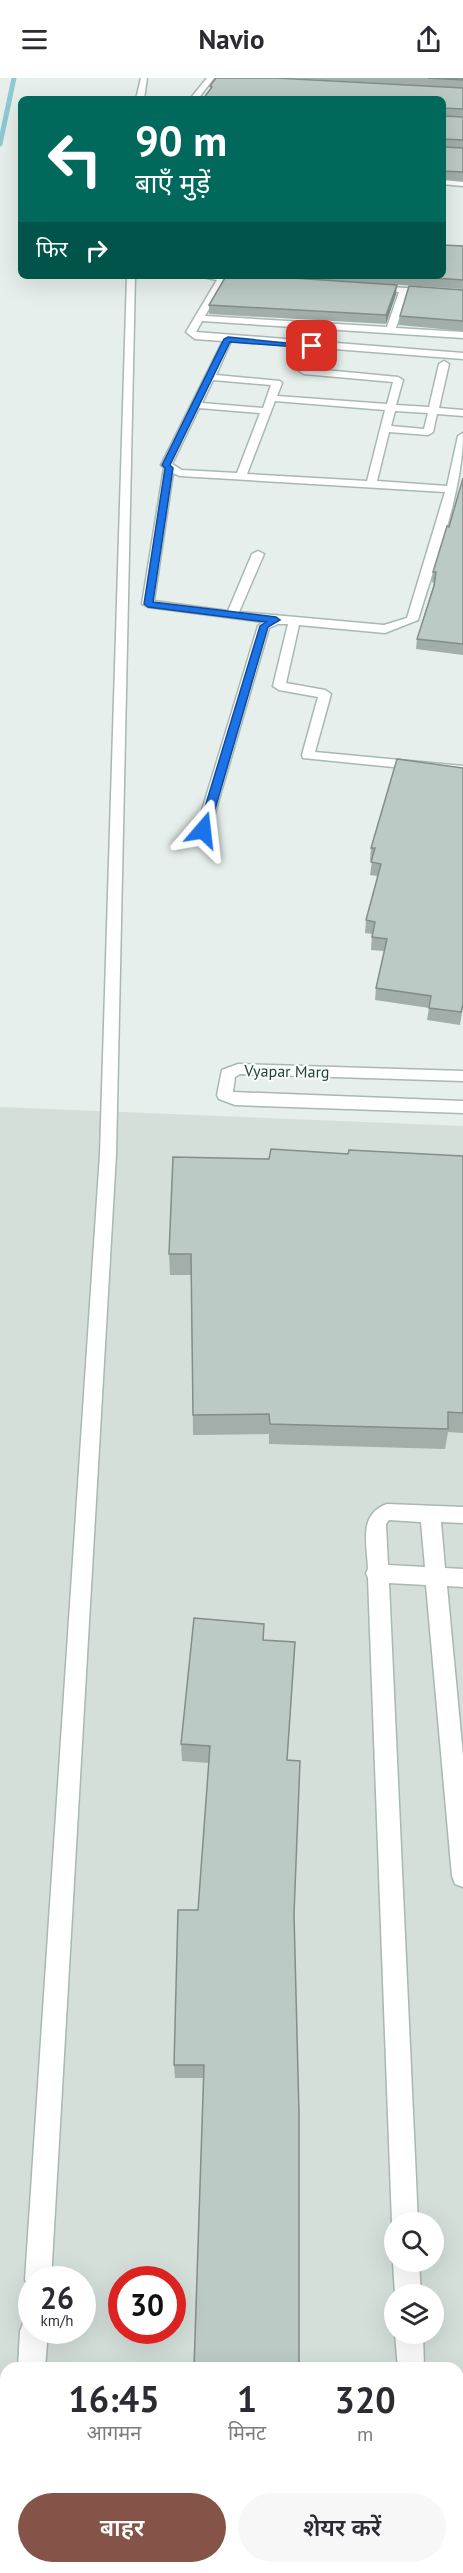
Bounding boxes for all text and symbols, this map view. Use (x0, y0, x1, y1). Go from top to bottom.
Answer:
text: Navio (199, 22, 264, 56)
icon: menu (18, 23, 51, 56)
icon: share (412, 23, 445, 56)
text: 90 m (135, 113, 227, 168)
icon: left (36, 120, 114, 198)
text: बाएँ मुड़ें (135, 166, 210, 200)
icon: right (80, 234, 113, 267)
text: फिर (36, 235, 68, 263)
pin (286, 320, 337, 371)
icon: arrive (295, 329, 328, 362)
position arrow (171, 798, 235, 862)
street label: Vyapar Marg (243, 1060, 330, 1082)
map controls (384, 2212, 444, 2344)
button: search (384, 2212, 444, 2272)
speed limit sign: 30 (108, 2266, 186, 2344)
text: 26 (40, 2278, 74, 2317)
button: layers (384, 2284, 444, 2344)
text: km/h (41, 2311, 73, 2330)
text: 16:45 (68, 2375, 160, 2422)
text: 1 (237, 2375, 257, 2422)
text: 320 (334, 2376, 396, 2423)
text: आगमन (87, 2420, 141, 2446)
text: मिनट (228, 2420, 266, 2446)
text: m (357, 2421, 373, 2447)
button: बाहर (18, 2493, 226, 2562)
button: शेयर करें (238, 2493, 446, 2562)

